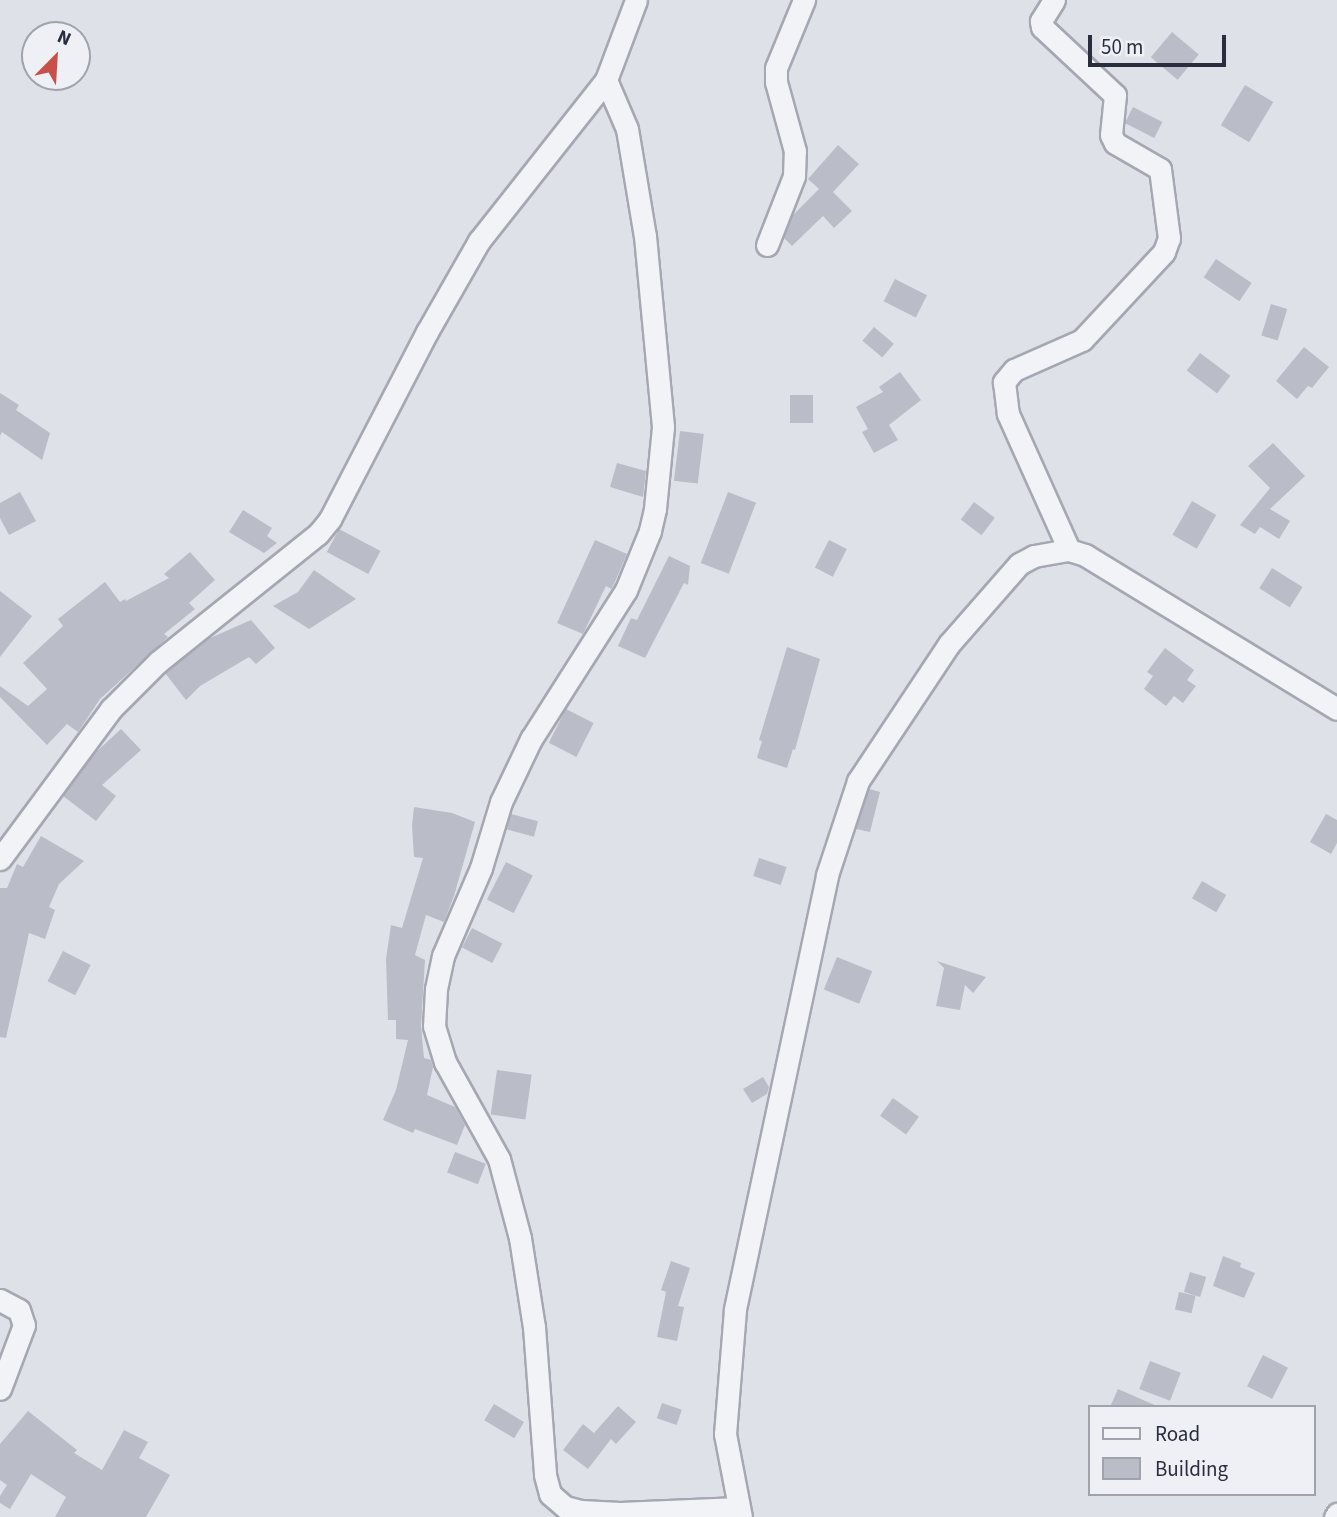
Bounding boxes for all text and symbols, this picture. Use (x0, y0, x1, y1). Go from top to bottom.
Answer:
north arrow (21, 21, 91, 91)
scale bar (1092, 21, 1230, 65)
text: N (53, 23, 75, 53)
text: 50 m (1101, 32, 1143, 62)
legend (1088, 1405, 1316, 1496)
text: Road (1155, 1419, 1200, 1449)
text: Building (1155, 1454, 1228, 1484)

